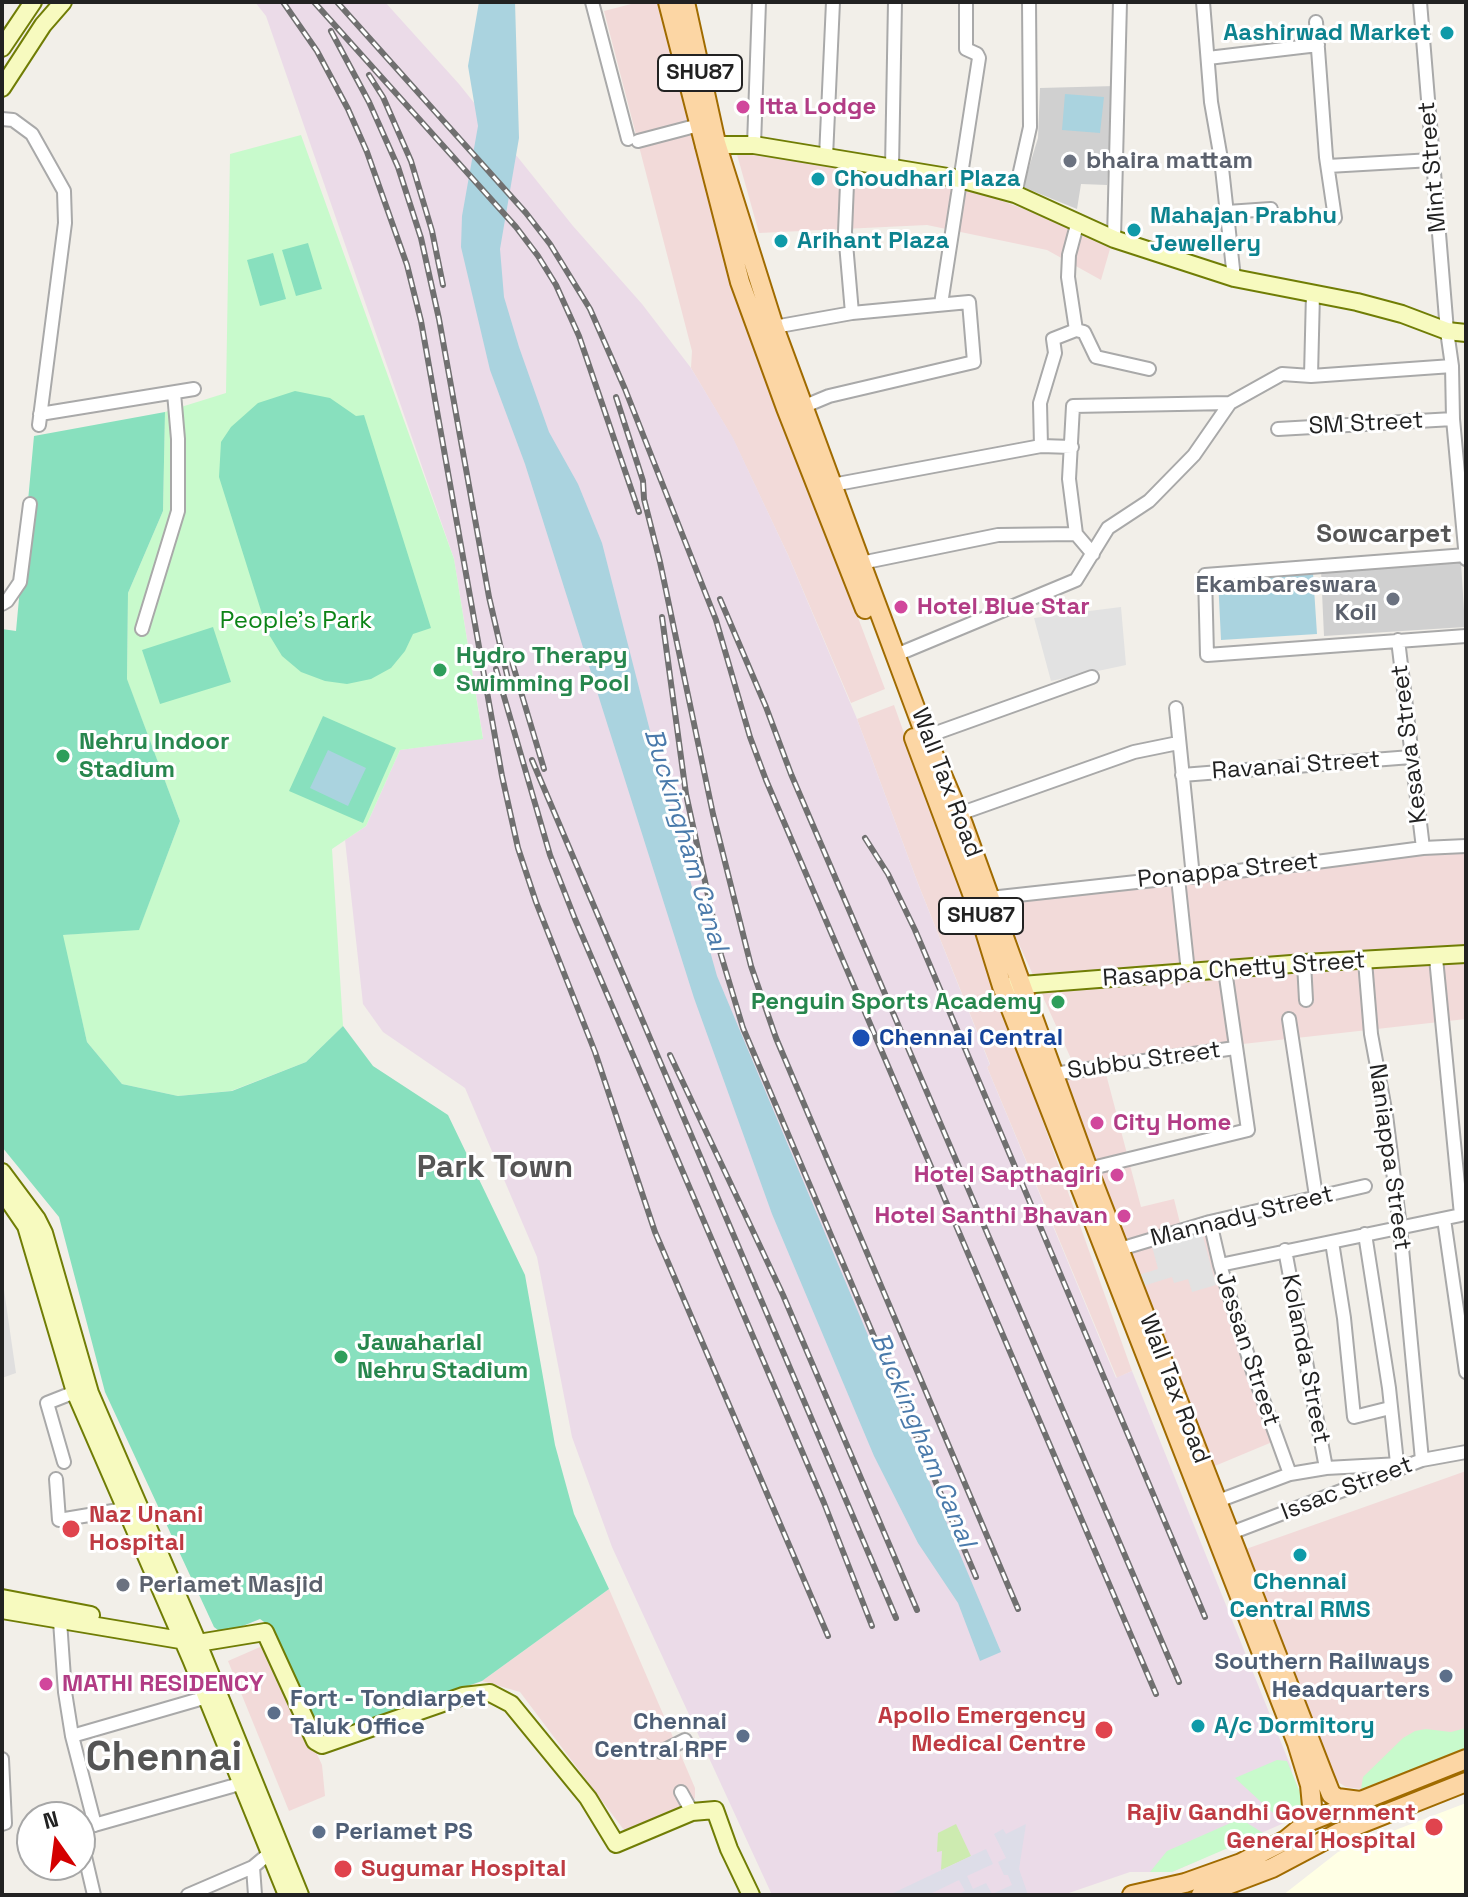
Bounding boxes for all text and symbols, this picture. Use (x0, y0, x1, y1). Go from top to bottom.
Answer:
place label: Aashirwad Market (1223, 19, 1431, 47)
marker: Aashirwad Market (1438, 24, 1456, 42)
road number: SHU87 (658, 55, 742, 91)
place label: Itta Lodge (759, 93, 876, 121)
marker: Itta Lodge (734, 98, 752, 116)
street label: Mint Street (1413, 100, 1453, 234)
place label: bhaira mattam (1086, 147, 1253, 175)
marker: bhaira mattam (1061, 152, 1079, 170)
place label: Choudhari Plaza (834, 165, 1021, 193)
marker: Choudhari Plaza (809, 170, 827, 188)
place label: Mahajan Prabhu Jewellery (1150, 202, 1337, 258)
marker: Mahajan Prabhu Jewellery (1125, 221, 1143, 239)
place label: Arihant Plaza (797, 227, 949, 255)
marker: Arihant Plaza (772, 232, 790, 250)
street label: SM Street (1308, 407, 1424, 441)
district label: Sowcarpet (1316, 519, 1452, 551)
place label: Ekambareswara Koil (1196, 571, 1377, 627)
marker: Ekambareswara Koil (1384, 590, 1402, 608)
place label: Hotel Blue Star (917, 593, 1090, 621)
marker: Hotel Blue Star (892, 598, 910, 616)
park label: People's Park (220, 607, 372, 635)
place label: Hydro Therapy Swimming Pool (456, 642, 629, 698)
marker: Hydro Therapy Swimming Pool (431, 661, 449, 679)
street label: Kesava Street (1386, 663, 1434, 825)
street label: Wall Tax Road (904, 704, 988, 862)
water label: Buckingham Canal (636, 725, 734, 955)
place label: Nehru Indoor Stadium (79, 728, 229, 784)
street label: Ravanai Street (1211, 746, 1381, 786)
marker: Nehru Indoor Stadium (54, 747, 72, 765)
street label: Ponappa Street (1136, 847, 1320, 895)
road number: SHU87 (939, 898, 1023, 934)
street label: Rasappa Chetty Street (1102, 946, 1366, 994)
place label: Penguin Sports Academy (751, 988, 1042, 1016)
marker: Penguin Sports Academy (1049, 993, 1067, 1011)
place label: Chennai Central (879, 1024, 1063, 1052)
marker: Chennai Central (850, 1027, 872, 1049)
street label: Subbu Street (1065, 1036, 1223, 1086)
street label: Naniappa Street (1362, 1062, 1416, 1252)
place label: City Home (1113, 1109, 1231, 1137)
marker: City Home (1088, 1114, 1106, 1132)
district label: Park Town (417, 1149, 573, 1187)
place label: Hotel Sapthagiri (914, 1161, 1101, 1189)
marker: Hotel Sapthagiri (1108, 1166, 1126, 1184)
street label: Mannady Street (1148, 1180, 1336, 1254)
place label: Hotel Santhi Bhavan (875, 1202, 1108, 1230)
marker: Hotel Santhi Bhavan (1115, 1207, 1133, 1225)
street label: Jessan Street (1208, 1268, 1286, 1430)
street label: Kolanda Street (1274, 1272, 1336, 1446)
street label: Wall Tax Road (1132, 1310, 1216, 1468)
water label: Buckingham Canal (863, 1328, 981, 1552)
place label: Jawaharlal Nehru Stadium (357, 1329, 528, 1385)
marker: Jawaharlal Nehru Stadium (332, 1348, 350, 1366)
street label: Issac Street (1277, 1451, 1417, 1527)
place label: Naz Unani Hospital (89, 1501, 203, 1557)
marker: Naz Unani Hospital (60, 1518, 82, 1540)
marker: Chennai Central RMS (1291, 1546, 1309, 1564)
place label: Chennai Central RMS (1229, 1568, 1371, 1624)
place label: Periamet Masjid (139, 1571, 323, 1599)
marker: Periamet Masjid (114, 1576, 132, 1594)
place label: Southern Railways Headquarters (1215, 1648, 1430, 1704)
marker: Southern Railways Headquarters (1437, 1667, 1455, 1685)
place label: MATHI RESIDENCY (62, 1670, 264, 1698)
marker: MATHI RESIDENCY (37, 1675, 55, 1693)
place label: Fort - Tondiarpet Taluk Office (290, 1685, 487, 1741)
place label: Apollo Emergency Medical Centre (878, 1702, 1086, 1758)
marker: Fort - Tondiarpet Taluk Office (265, 1704, 283, 1722)
place label: Chennai Central RPF (594, 1708, 727, 1764)
place label: A/c Dormitory (1214, 1712, 1375, 1740)
marker: A/c Dormitory (1189, 1717, 1207, 1735)
marker: Apollo Emergency Medical Centre (1093, 1719, 1115, 1741)
marker: Chennai Central RPF (734, 1727, 752, 1745)
district label: Chennai (86, 1735, 242, 1783)
place label: Rajiv Gandhi Government General Hospital (1127, 1799, 1416, 1855)
north arrow (16, 1801, 96, 1881)
text: N (40, 1804, 61, 1835)
marker: Rajiv Gandhi Government General Hospital (1423, 1816, 1445, 1838)
place label: Periamet PS (335, 1818, 473, 1846)
marker: Periamet PS (310, 1823, 328, 1841)
place label: Sugumar Hospital (361, 1855, 566, 1883)
marker: Sugumar Hospital (332, 1858, 354, 1880)

